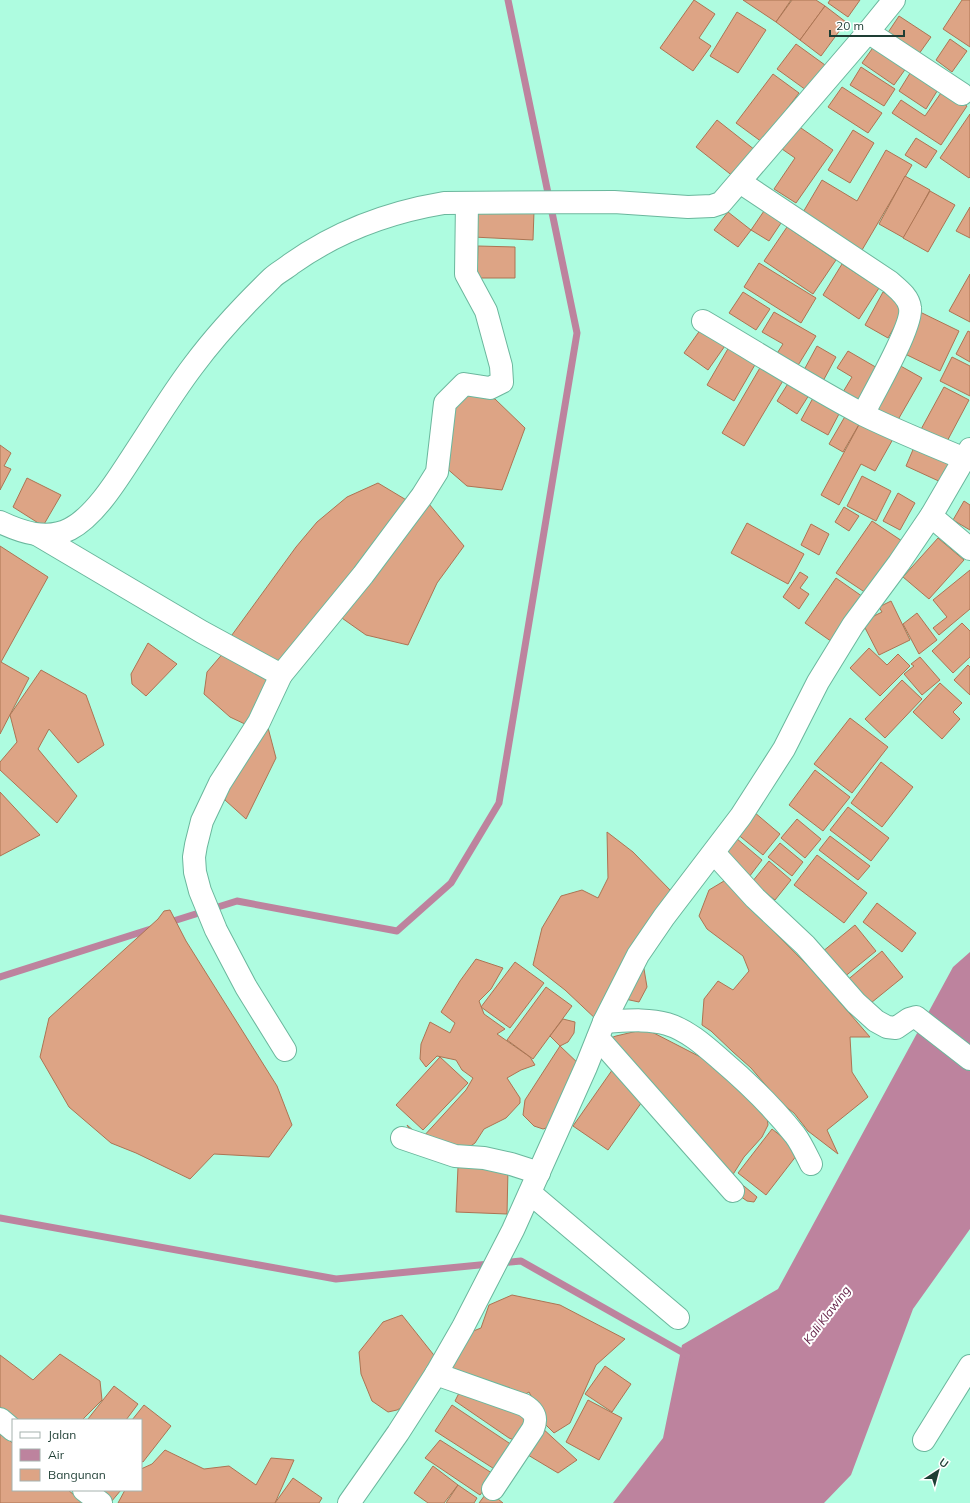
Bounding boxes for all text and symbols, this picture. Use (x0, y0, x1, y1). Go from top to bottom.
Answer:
scale bar (830, 12, 904, 38)
text: 20 m (836, 18, 864, 33)
water label: Kali Klawing (800, 1283, 853, 1347)
legend (12, 1419, 142, 1491)
text: Jalan (48, 1427, 76, 1442)
text: Air (48, 1447, 65, 1462)
north arrow (918, 1451, 958, 1491)
text: U (936, 1455, 951, 1471)
text: Bangunan (48, 1467, 106, 1482)

